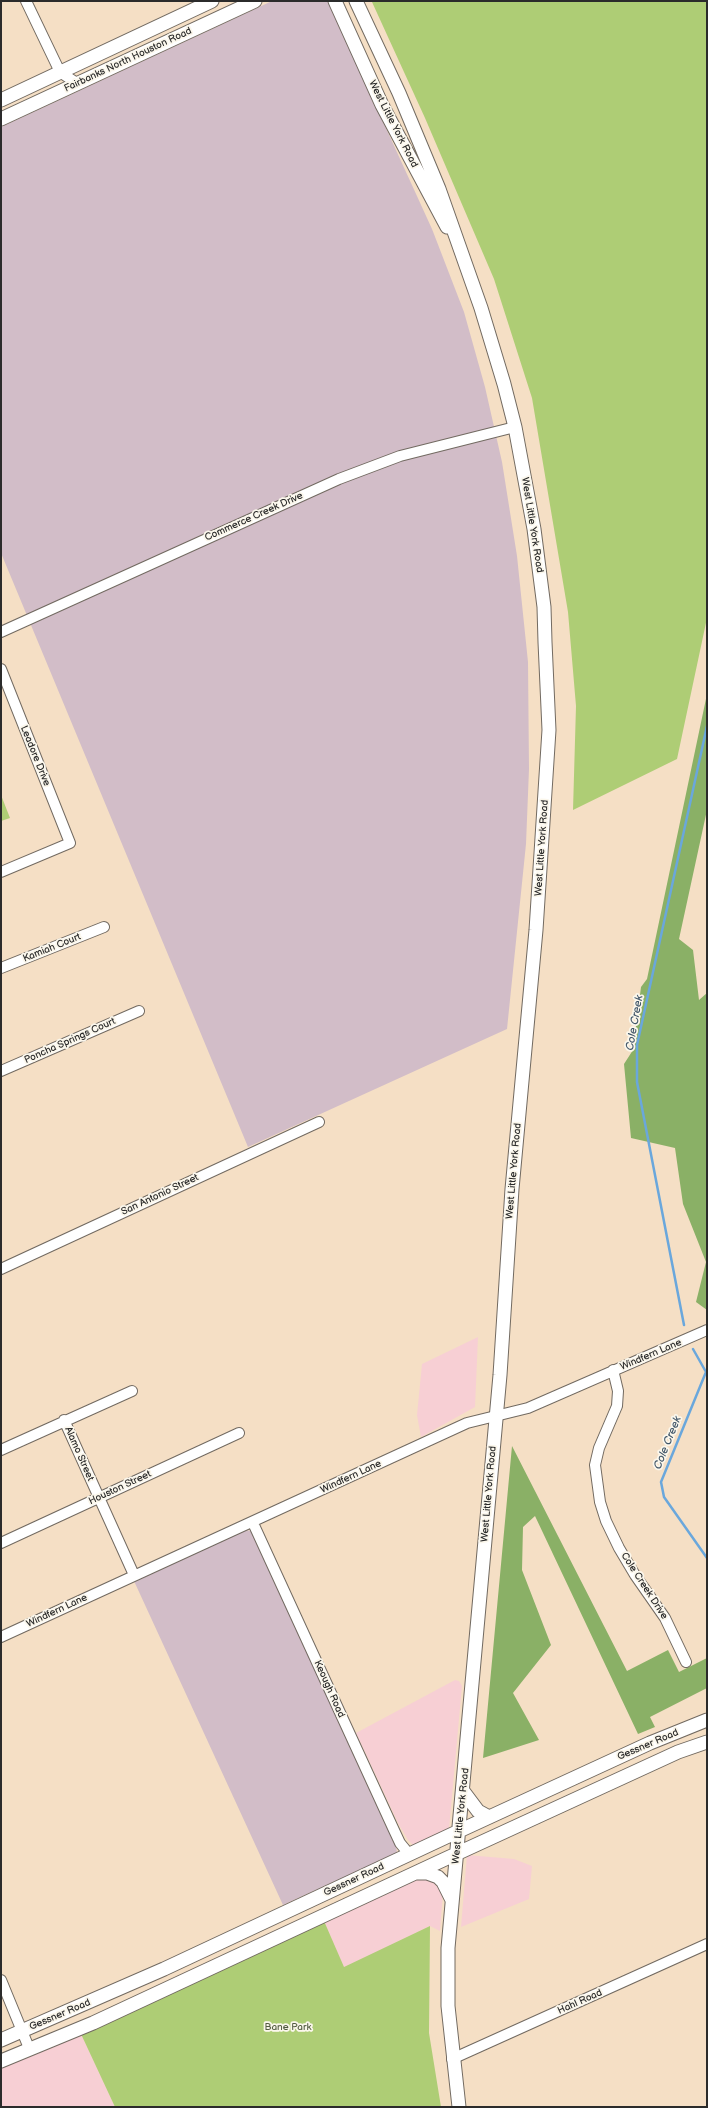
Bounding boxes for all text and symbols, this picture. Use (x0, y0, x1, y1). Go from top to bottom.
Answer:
street label: Fairbanks North Houston Road (62, 25, 194, 95)
street label: West Little York Road (366, 78, 420, 170)
street label: West Little York Road (519, 477, 545, 573)
street label: Commerce Creek Drive (203, 490, 305, 544)
street label: Leadore Drive (17, 724, 53, 788)
street label: West Little York Road (533, 800, 551, 896)
street label: Kamiah Court (21, 931, 83, 965)
water label: Cole Creek (624, 994, 646, 1052)
street label: Poncha Springs Court (23, 1016, 117, 1066)
street label: West Little York Road (504, 1123, 524, 1219)
street label: San Antonio Street (119, 1172, 201, 1218)
street label: Windfern Lane (618, 1337, 684, 1373)
water label: Cole Creek (651, 1415, 685, 1471)
street label: Alamo Street (62, 1425, 96, 1483)
street label: West Little York Road (479, 1446, 499, 1542)
street label: Windfern Lane (319, 1458, 383, 1496)
street label: Houston Street (87, 1468, 153, 1508)
street label: Cole Creek Drive (618, 1550, 670, 1622)
street label: Windfern Lane (25, 1592, 89, 1630)
street label: Keough Road (311, 1658, 347, 1720)
street label: Gessner Road (616, 1727, 680, 1763)
street label: West Little York Road (450, 1767, 472, 1865)
street label: Gessner Road (322, 1861, 386, 1899)
street label: Hahl Road (556, 1987, 604, 2017)
street label: Gessner Road (28, 1997, 92, 2033)
park label: Bane Park (265, 2021, 311, 2033)

